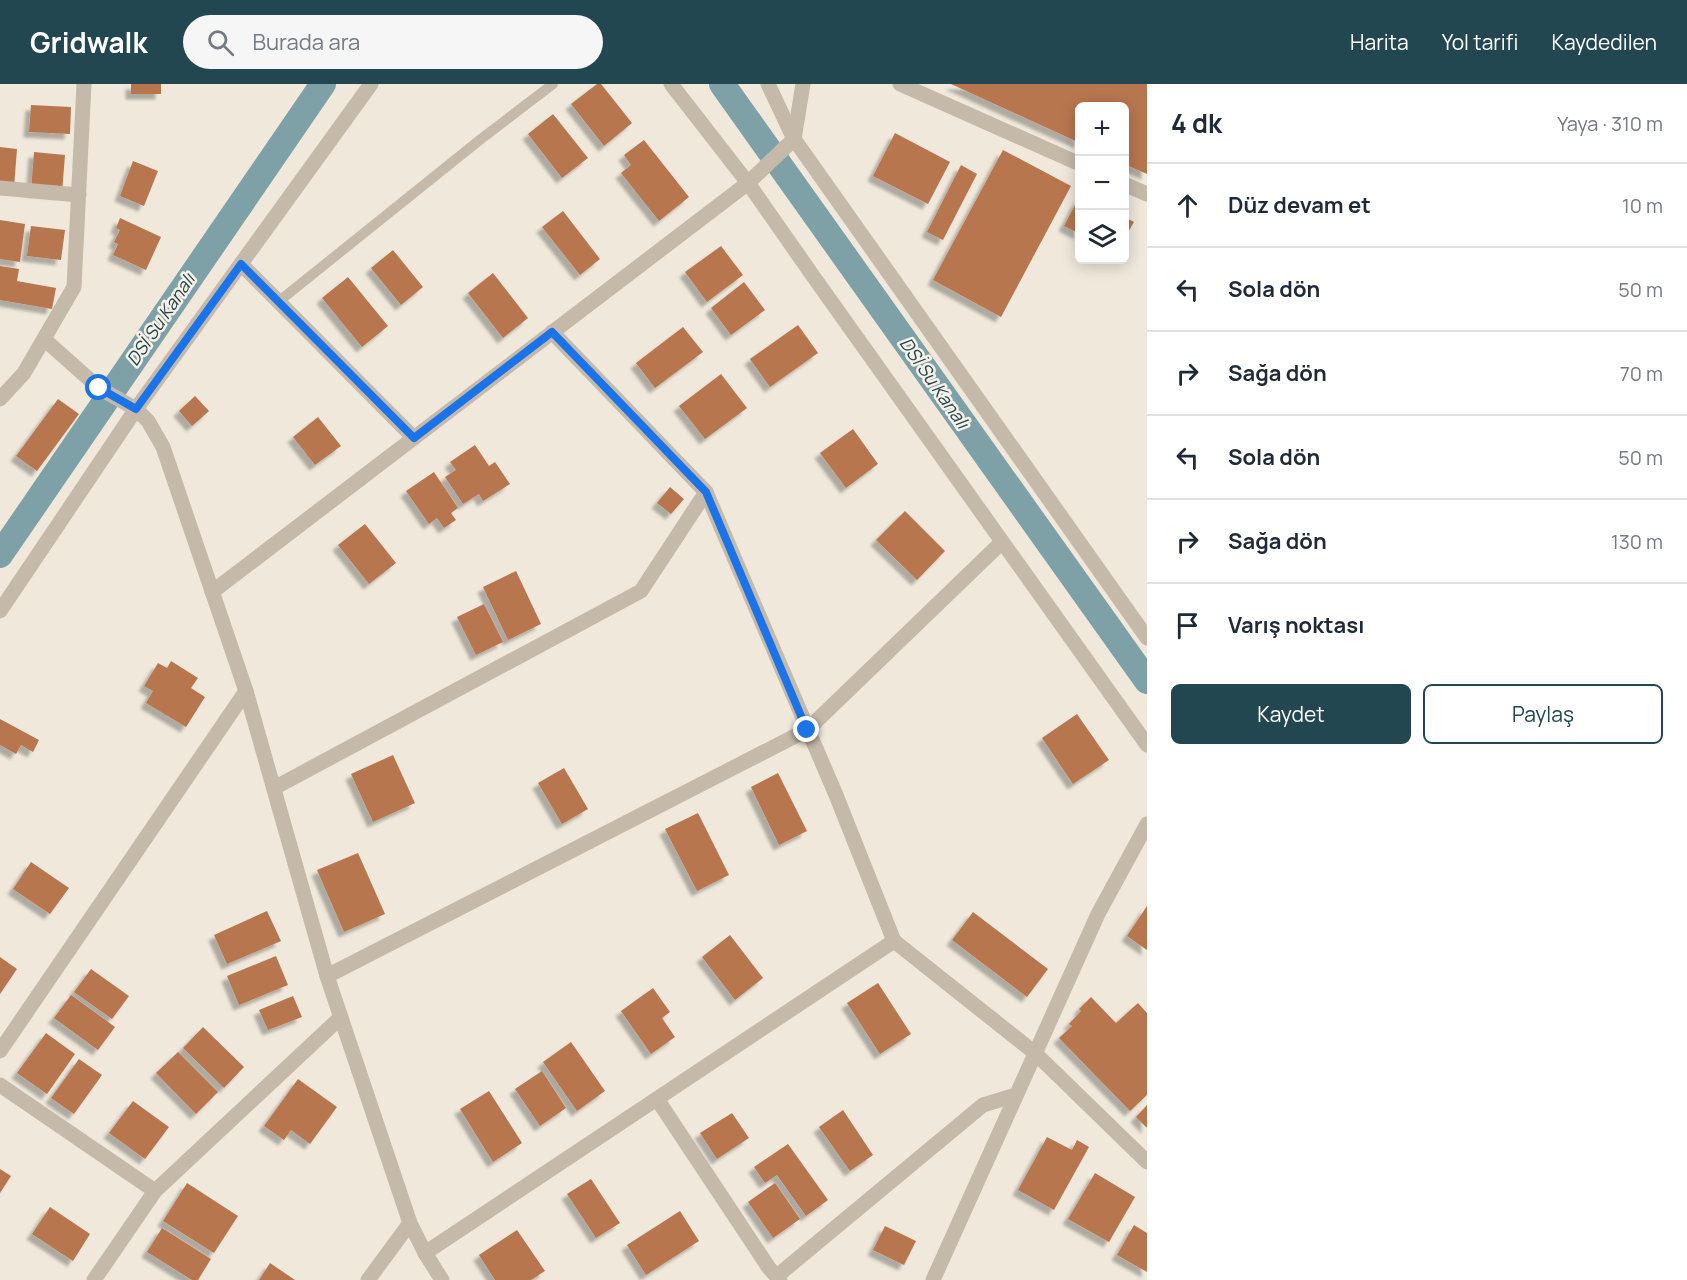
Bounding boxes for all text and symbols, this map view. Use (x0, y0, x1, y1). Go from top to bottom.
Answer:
search box (183, 15, 603, 69)
text: Gridwalk (30, 23, 147, 61)
icon: search (204, 26, 237, 59)
text: Burada ara (252, 27, 360, 57)
text: Harita (1350, 28, 1409, 56)
text: Yol tarifi (1442, 28, 1518, 56)
text: Kaydedilen (1551, 28, 1657, 56)
map controls (1075, 102, 1129, 264)
button: + (1075, 102, 1129, 156)
text: 4 dk (1171, 105, 1222, 141)
text: Yaya · 310 m (1557, 110, 1663, 137)
button: − (1075, 156, 1129, 210)
icon: ahead (1171, 189, 1204, 222)
text: Düz devam et (1228, 190, 1371, 220)
text: 10 m (1622, 192, 1663, 219)
button: layers (1075, 210, 1129, 264)
water label: DSİ Su Kanalı (121, 267, 201, 370)
icon: left (1171, 273, 1204, 306)
text: Sola dön (1228, 274, 1320, 304)
text: 50 m (1618, 276, 1663, 303)
water label: DSİ Su Kanalı (895, 332, 976, 434)
icon: right (1171, 357, 1204, 390)
text: Sağa dön (1228, 358, 1327, 388)
text: 70 m (1620, 360, 1663, 387)
route start (85, 374, 111, 400)
icon: left (1171, 441, 1204, 474)
text: Sola dön (1228, 442, 1320, 472)
text: 50 m (1618, 444, 1663, 471)
icon: right (1171, 525, 1204, 558)
text: Sağa dön (1228, 526, 1327, 556)
text: 130 m (1611, 528, 1663, 555)
icon: arrive (1171, 609, 1204, 642)
text: Varış noktası (1228, 610, 1364, 640)
button: Kaydet (1171, 684, 1411, 744)
button: Paylaş (1423, 684, 1663, 744)
route end (793, 716, 819, 742)

